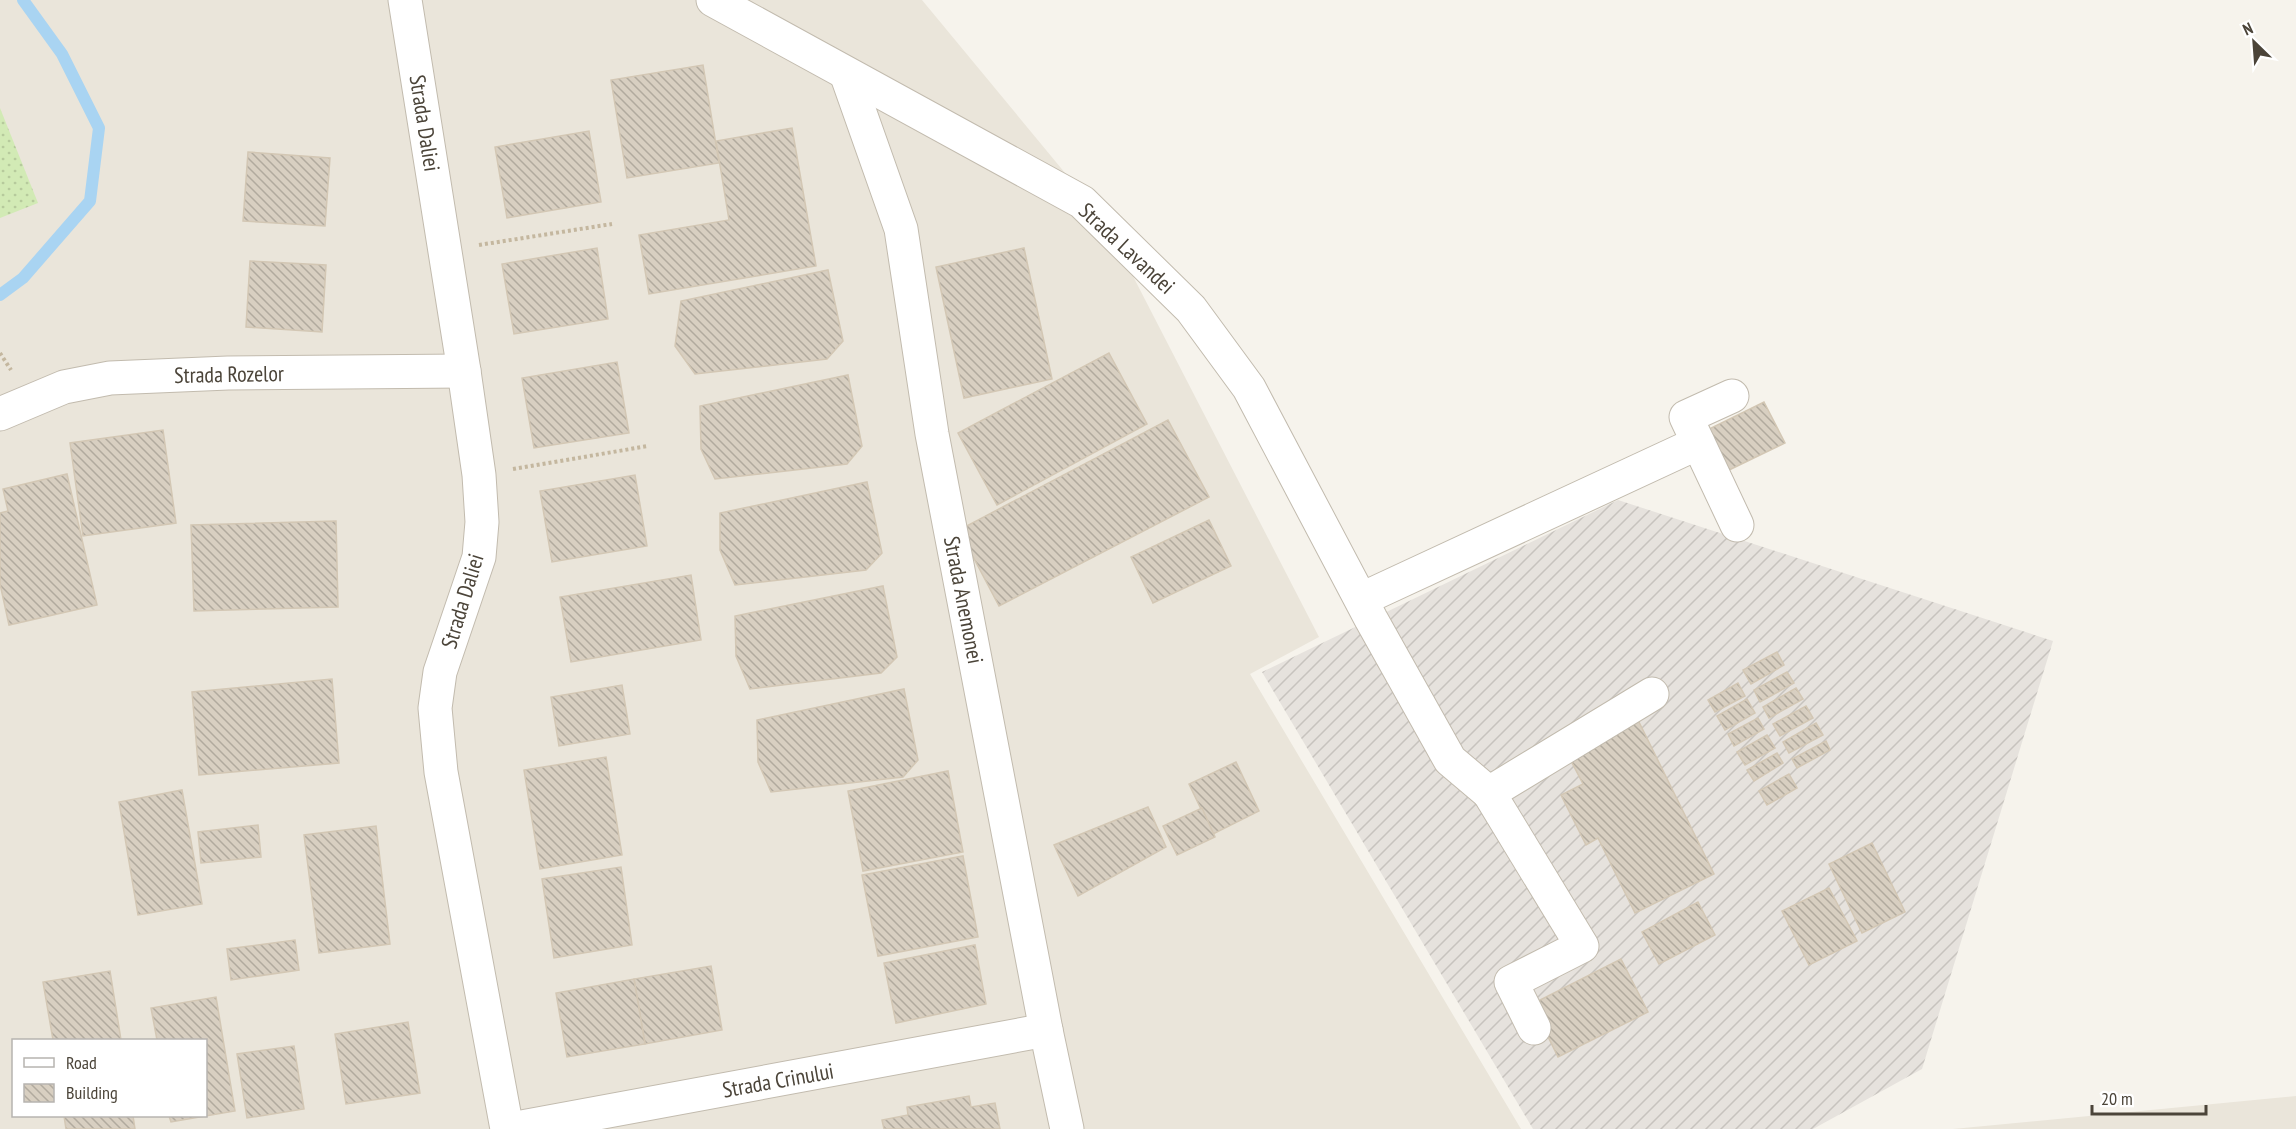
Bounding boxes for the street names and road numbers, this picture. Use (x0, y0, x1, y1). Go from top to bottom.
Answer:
street label: Strada Daliei (404, 73, 446, 173)
street label: Strada Lavandei (1073, 196, 1181, 300)
street label: Strada Rozelor (174, 359, 284, 389)
street label: Strada Anemonei (938, 534, 990, 666)
street label: Strada Daliei (434, 550, 490, 652)
street label: Strada Crinului (720, 1056, 836, 1104)

